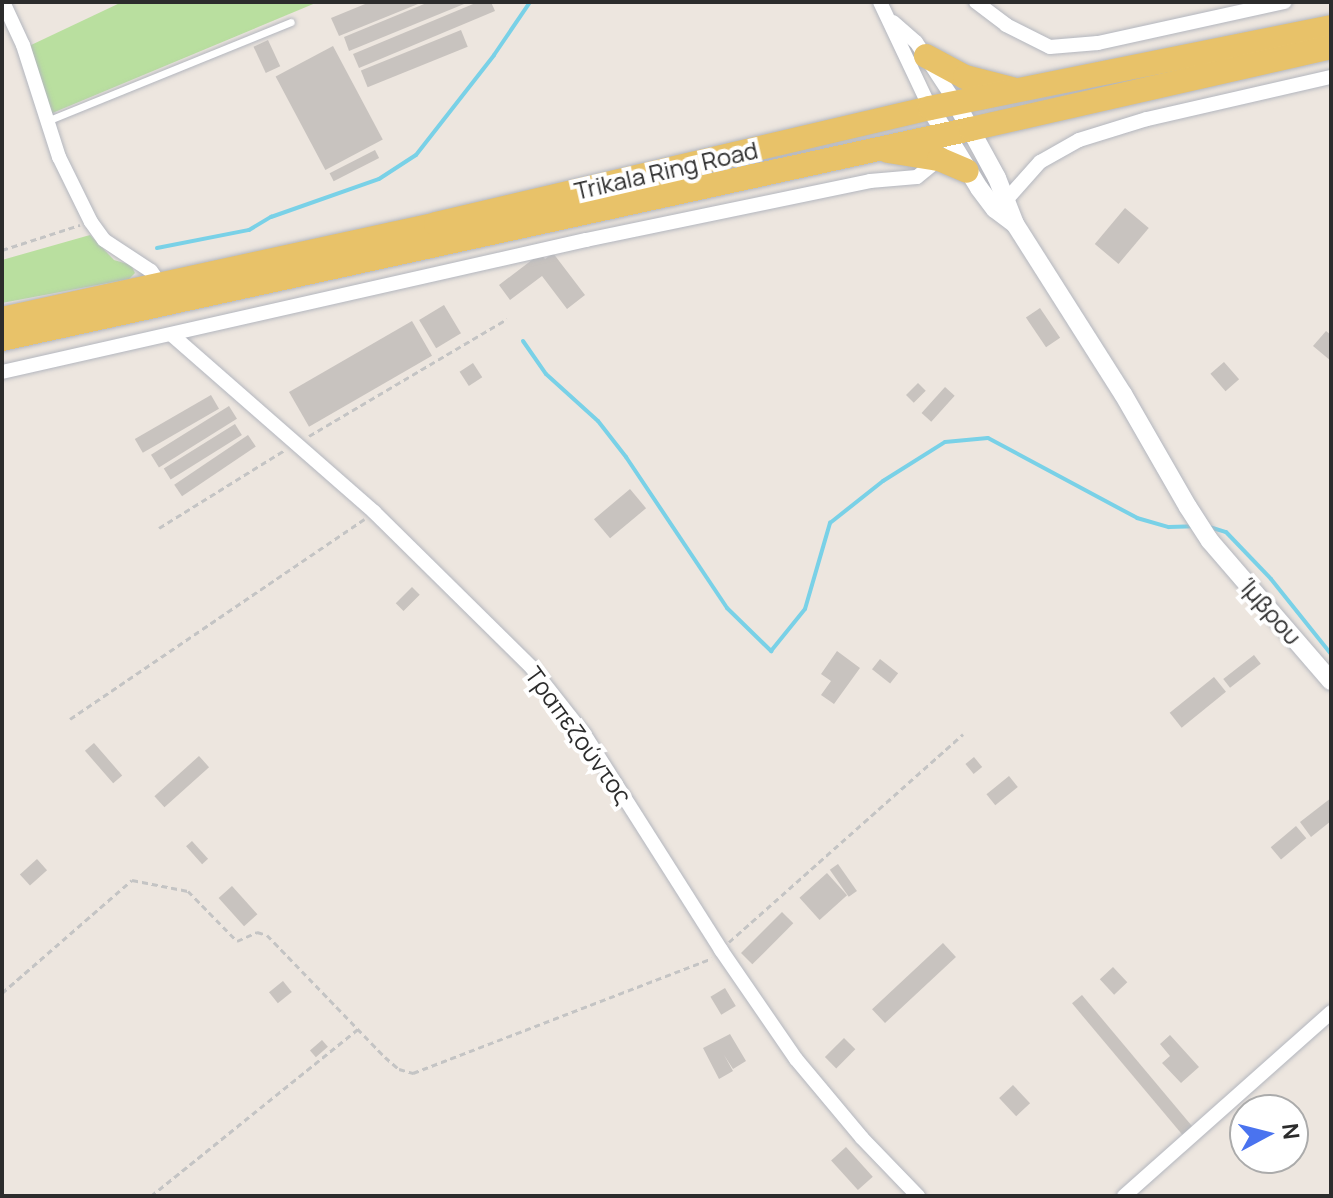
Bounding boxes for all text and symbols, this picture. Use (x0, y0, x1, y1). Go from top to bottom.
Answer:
street label: Trikala Ring Road (572, 135, 760, 205)
street label: Ίμβρου (1234, 572, 1308, 650)
street label: Τραπεζούντος (520, 661, 638, 809)
north arrow (1229, 1094, 1309, 1174)
text: N (1275, 1122, 1307, 1141)

